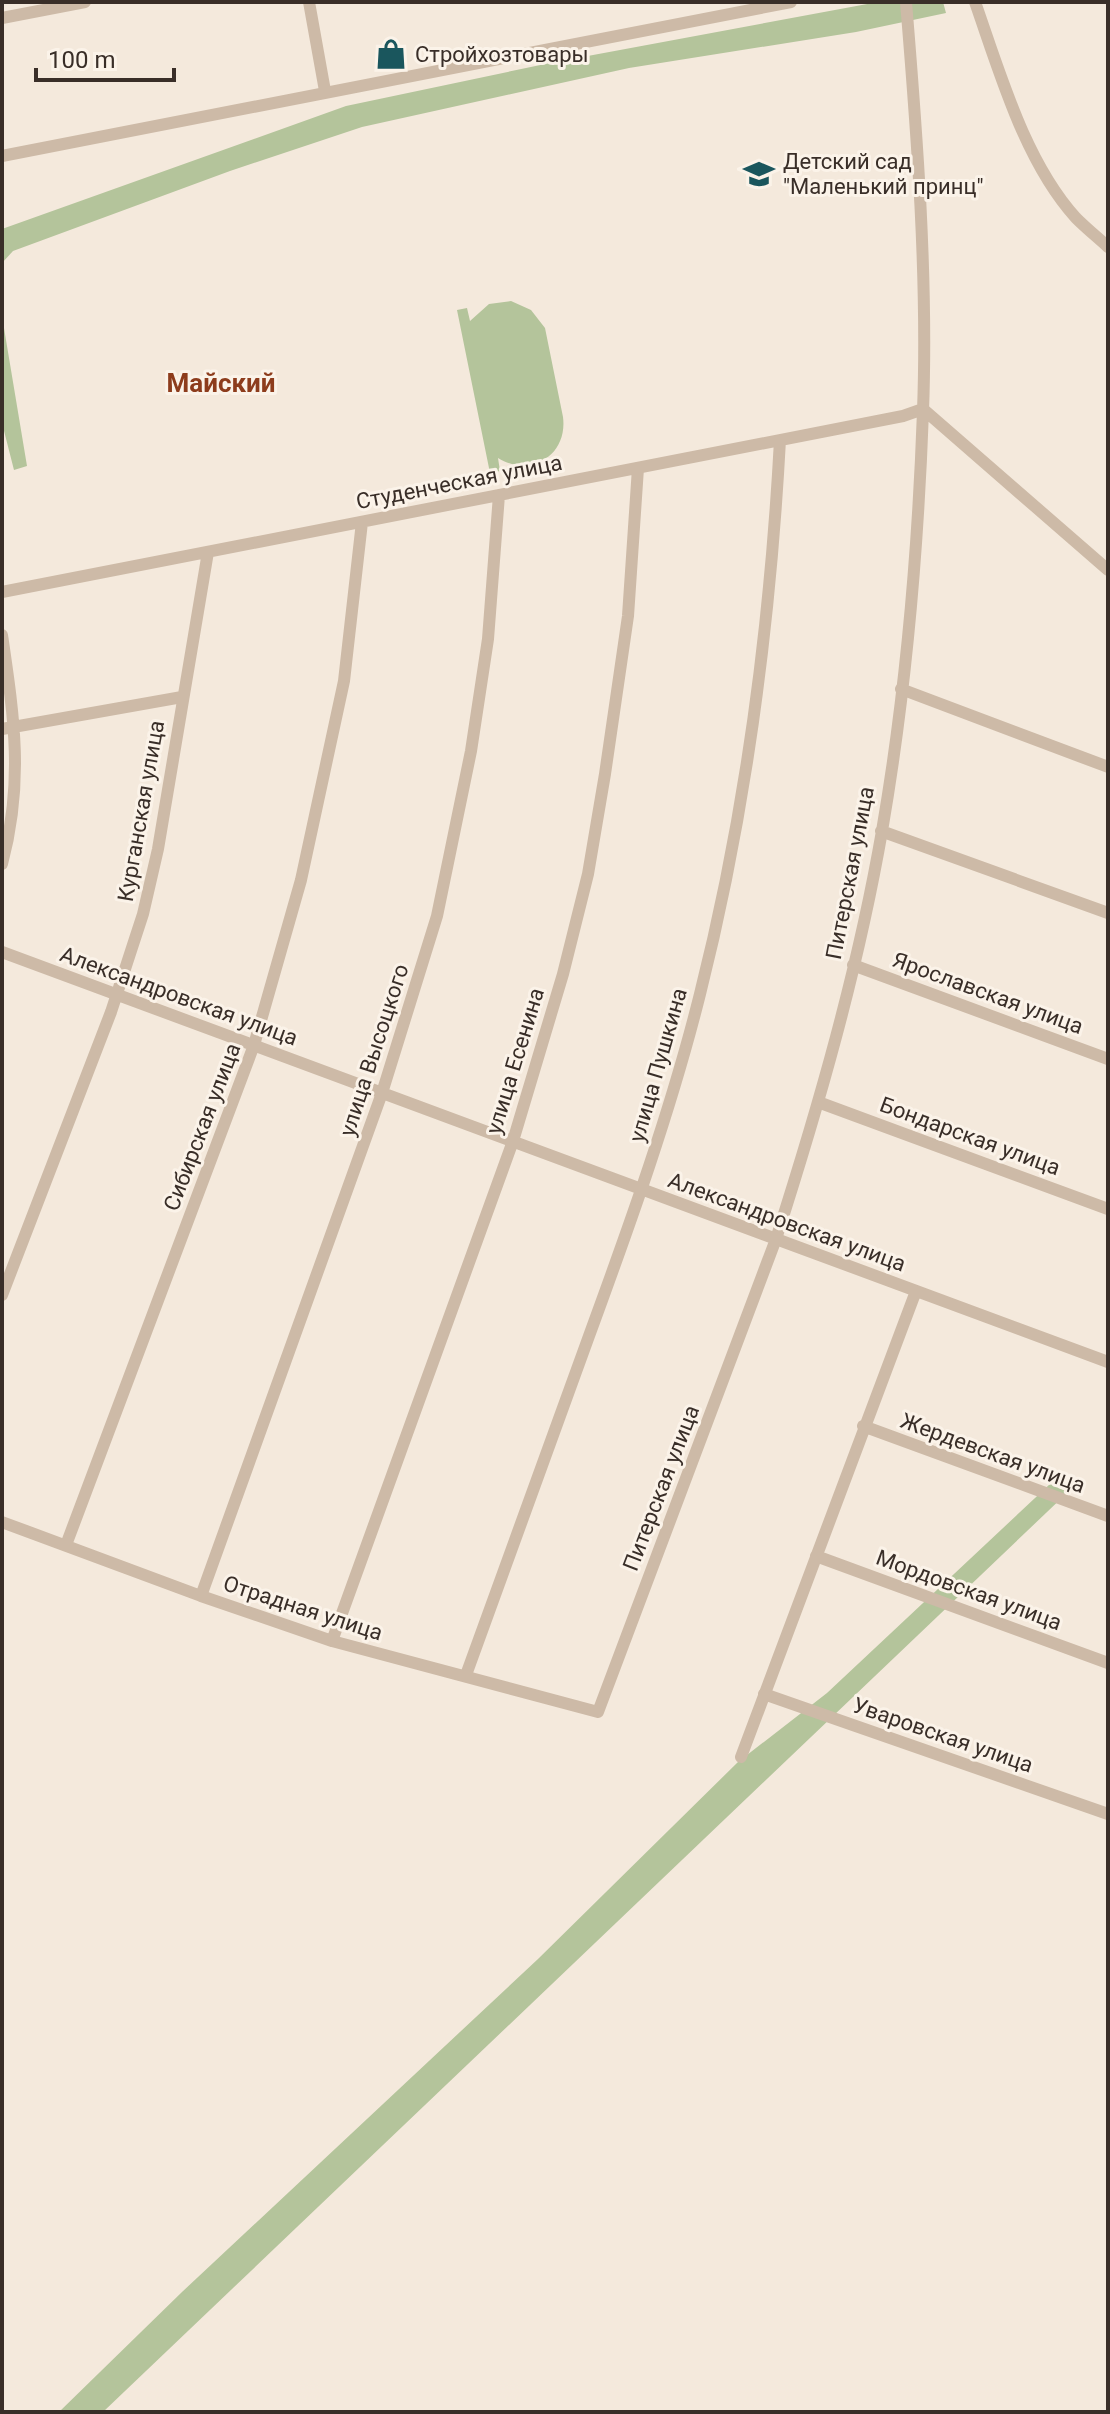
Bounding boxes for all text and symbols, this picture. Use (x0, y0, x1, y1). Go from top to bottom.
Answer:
scale bar (36, 32, 174, 82)
shop icon: Стройхозтовары (374, 37, 408, 71)
place label: Стройхозтовары (415, 42, 589, 67)
text: 100 m (48, 46, 115, 74)
place label: Детский сад "Маленький принц" (783, 149, 984, 199)
school or university icon: Детский сад "Маленький принц" (742, 157, 776, 191)
district label: Майский (166, 368, 276, 398)
street label: Студенческая улица (354, 450, 564, 514)
street label: Курганская улица (113, 718, 169, 904)
street label: Питерская улица (821, 785, 879, 961)
street label: Александровская улица (57, 941, 301, 1051)
street label: Ярославская улица (889, 947, 1087, 1039)
street label: улица Высоцкого (334, 961, 414, 1139)
street label: улица Есенина (481, 985, 549, 1137)
street label: улица Пушкина (624, 985, 692, 1145)
street label: Сибирская улица (159, 1040, 245, 1214)
street label: Бондарская улица (876, 1092, 1064, 1180)
street label: Александровская улица (665, 1167, 909, 1277)
street label: Питерская улица (618, 1402, 704, 1574)
street label: Жердевская улица (897, 1408, 1089, 1498)
street label: Мордовская улица (873, 1545, 1065, 1635)
street label: Отрадная улица (220, 1570, 386, 1646)
street label: Уваровская улица (850, 1692, 1036, 1778)

